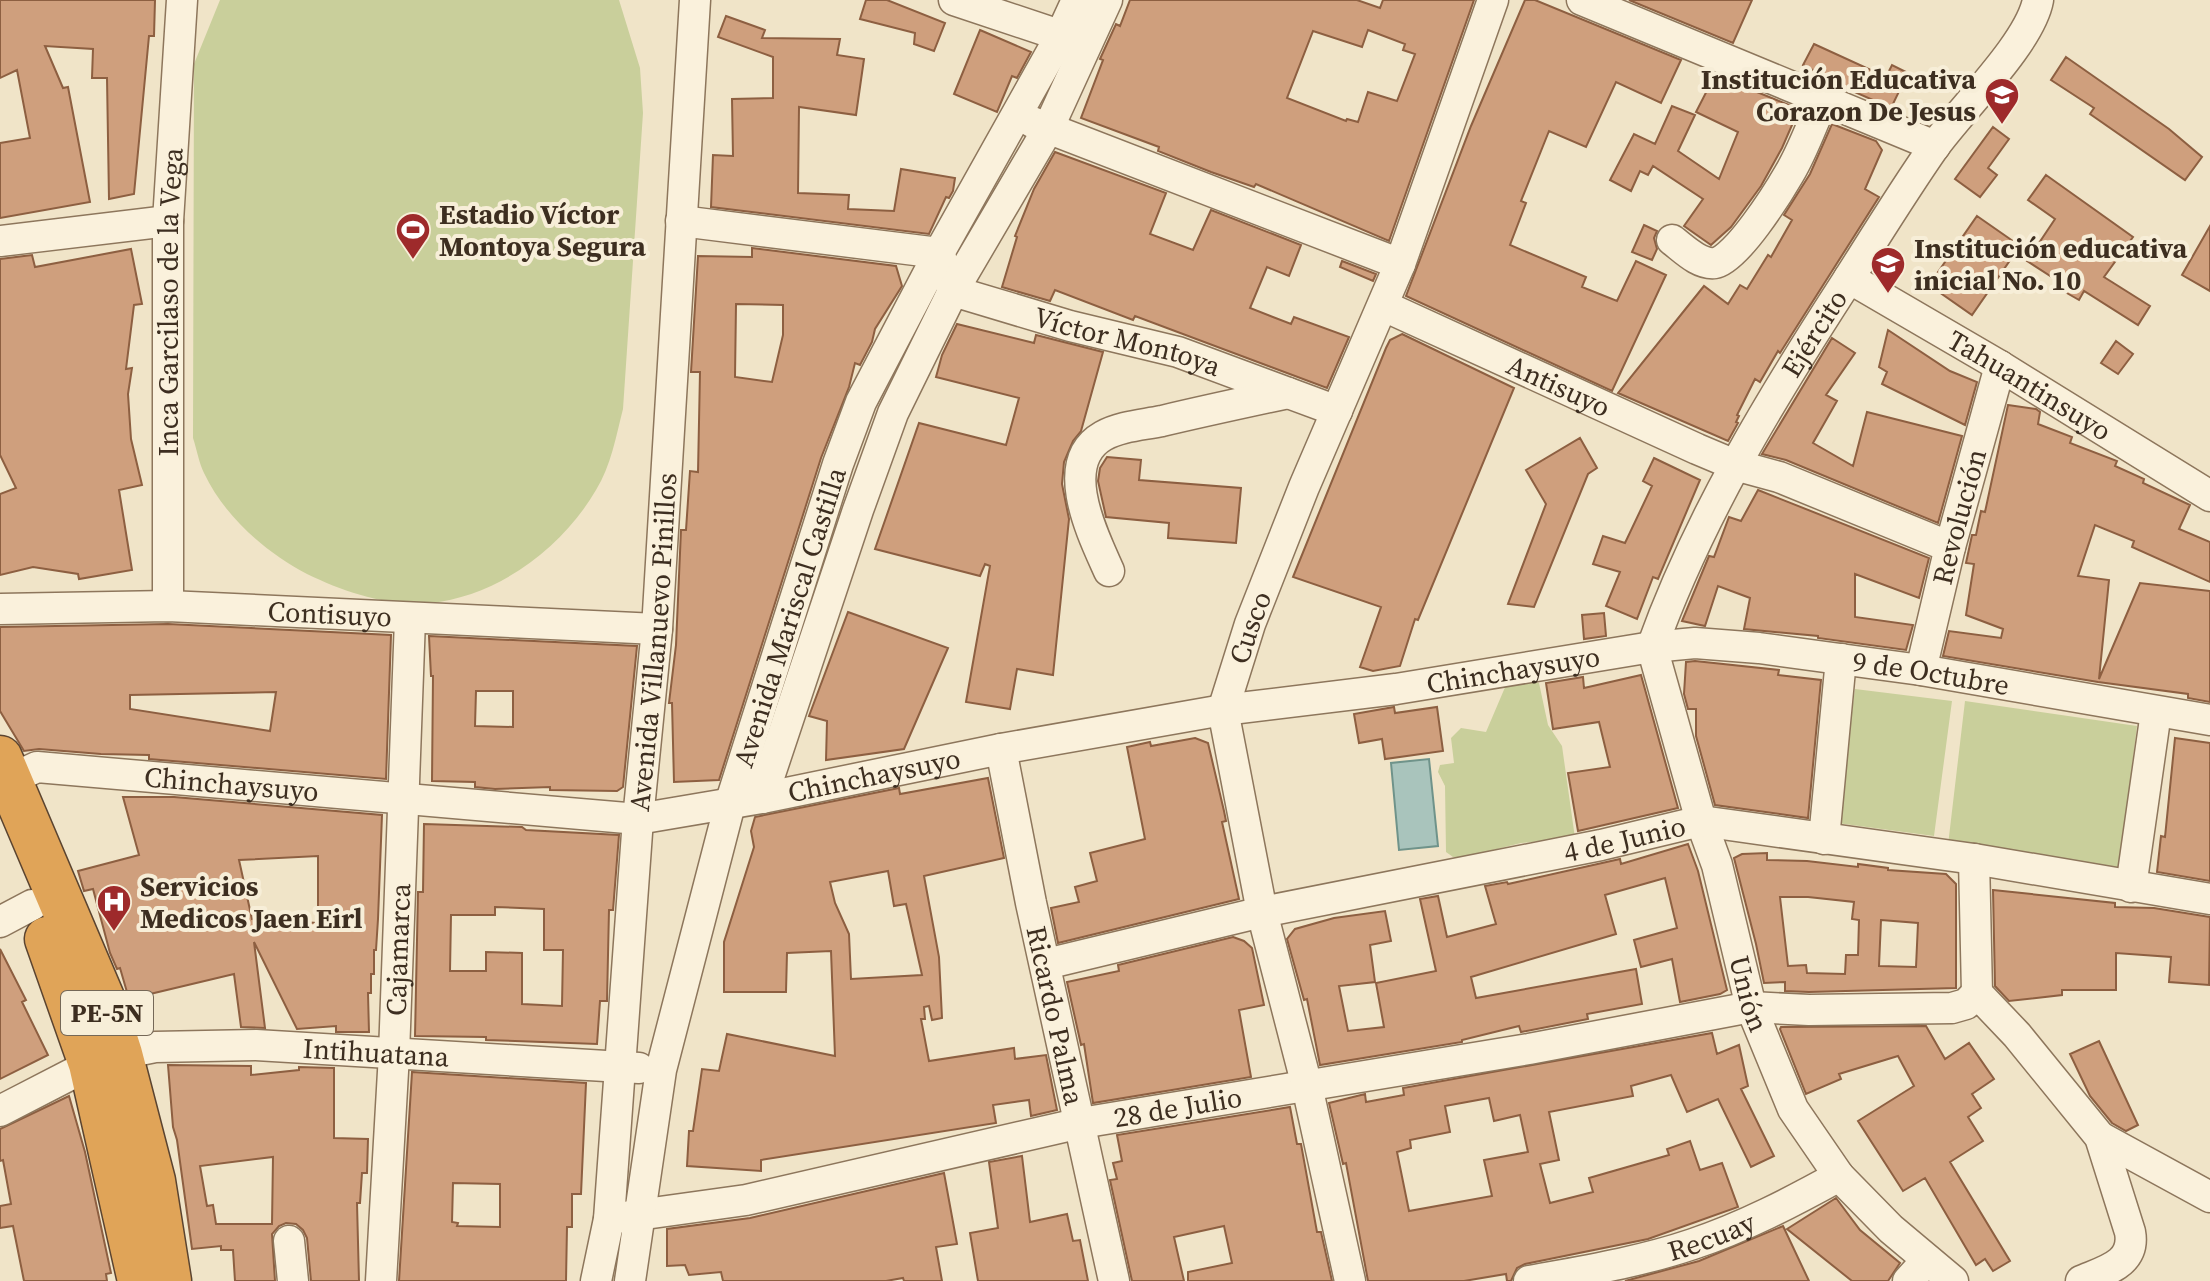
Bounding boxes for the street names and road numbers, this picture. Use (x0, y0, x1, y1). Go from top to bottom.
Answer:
street label: Inca Garcilaso de la Vega (149, 146, 192, 457)
street label: Ejército (1772, 282, 1856, 384)
street label: Víctor Montoya (1029, 297, 1227, 386)
street label: Tahuantinsuyo (1941, 321, 2119, 450)
street label: Antisuyo (1501, 346, 1617, 426)
street label: Revolución (1923, 444, 1995, 588)
street label: Avenida Mariscal Castilla (724, 462, 855, 772)
street label: Avenida Villanuevo Pinillos (620, 472, 685, 813)
street label: Cusco (1220, 585, 1280, 669)
street label: Contisuyo (267, 592, 393, 636)
street label: Chinchaysuyo (1424, 637, 1603, 703)
street label: 9 de Octubre (1850, 642, 2012, 704)
street label: Chinchaysuyo (784, 739, 964, 811)
street label: Chinchaysuyo (143, 757, 320, 810)
street label: 4 de Junio (1560, 806, 1689, 871)
street label: Cajamarca (376, 882, 419, 1016)
street label: Ricardo Palma (1018, 922, 1094, 1109)
street label: Unión (1720, 952, 1778, 1037)
road number: PE-5N (61, 991, 153, 1035)
street label: Intihuatana (302, 1029, 451, 1076)
street label: 28 de Julio (1111, 1078, 1245, 1136)
street label: Recuay (1663, 1202, 1762, 1270)

